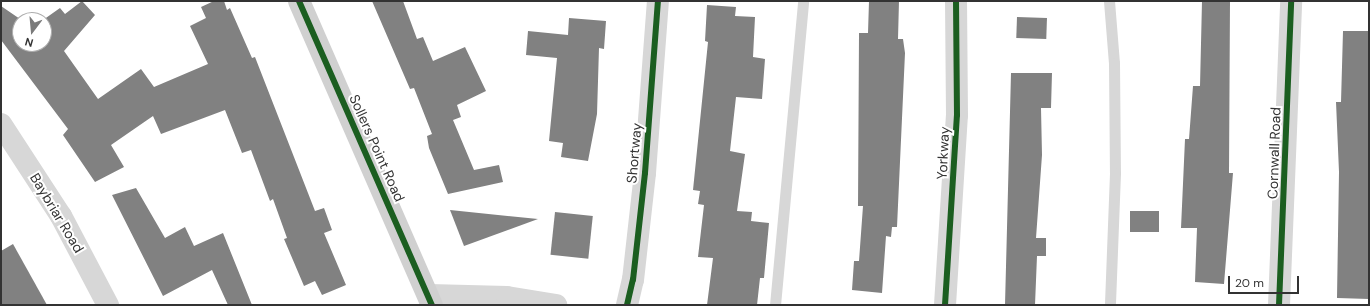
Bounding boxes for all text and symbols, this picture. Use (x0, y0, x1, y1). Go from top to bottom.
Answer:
north arrow (12, 12, 52, 52)
text: N (23, 35, 35, 50)
street label: Sollers Point Road (346, 92, 408, 204)
street label: Cornwall Road (1264, 107, 1284, 199)
street label: Shortway (623, 122, 645, 184)
street label: Yorkway (933, 126, 953, 180)
street label: Baybriar Road (27, 170, 87, 256)
scale bar (1230, 268, 1301, 294)
text: 20 m (1235, 275, 1264, 291)

